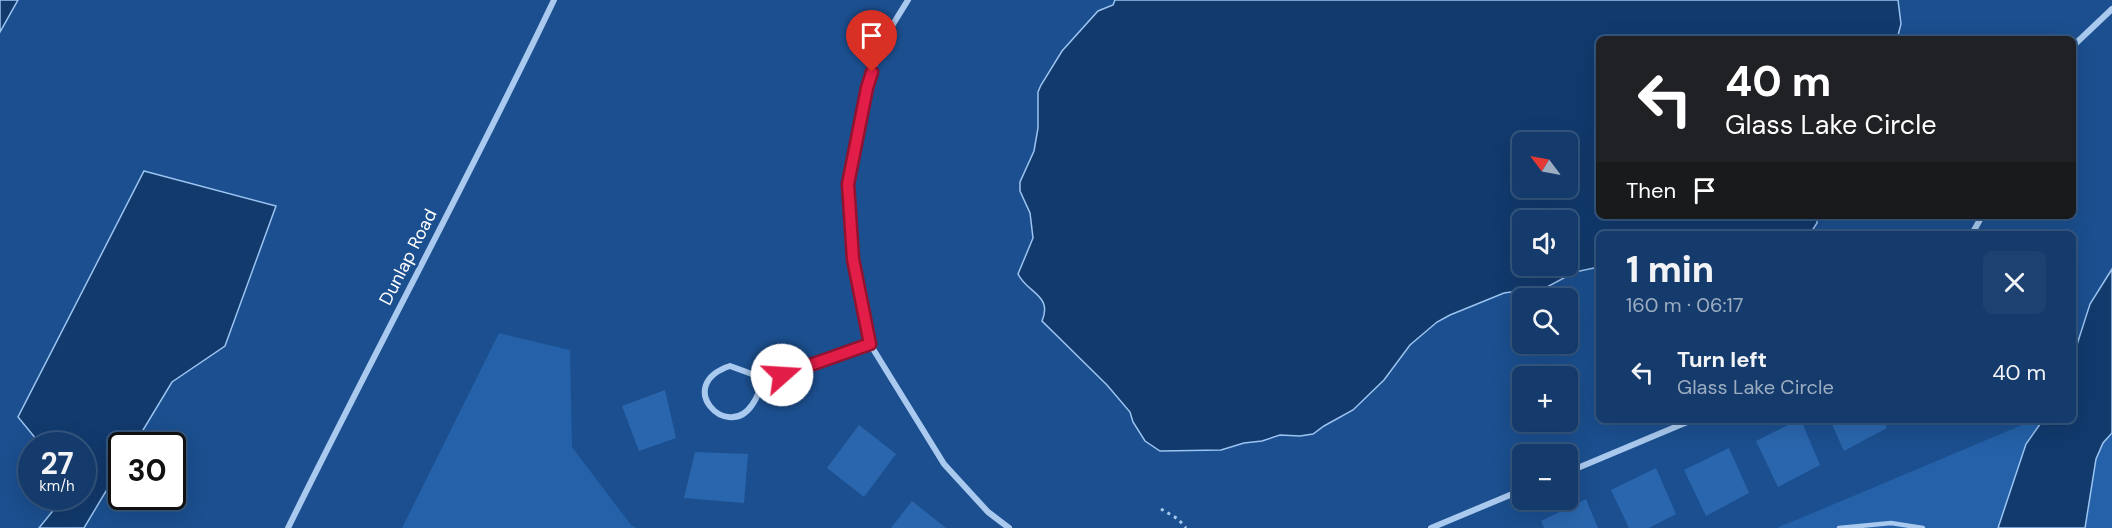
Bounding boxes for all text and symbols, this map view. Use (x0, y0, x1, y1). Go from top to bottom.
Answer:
pin (846, 10, 897, 72)
icon: arrive (855, 19, 888, 52)
text: 40 m (1725, 54, 1831, 109)
icon: left (1626, 60, 1704, 138)
text: Glass Lake Circle (1725, 107, 1937, 142)
north arrow (1512, 132, 1578, 198)
map controls (1512, 132, 1578, 510)
icon: arrive (1688, 174, 1721, 207)
text: Then (1626, 176, 1676, 205)
street label: Dunlap Road (374, 205, 442, 309)
button: sound (1512, 210, 1578, 276)
text: 1 min (1626, 246, 1714, 293)
button: close (1983, 251, 2046, 314)
button: search (1512, 288, 1578, 354)
text: 160 m · 06:17 (1626, 292, 1743, 318)
position arrow (750, 343, 814, 407)
text: Turn left (1677, 345, 1767, 374)
icon: left (1626, 356, 1659, 389)
text: 40 m (1992, 358, 2046, 387)
button: + (1512, 366, 1578, 432)
text: Glass Lake Circle (1677, 374, 1834, 400)
speed limit sign: 30 (108, 432, 186, 510)
text: 27 (40, 444, 74, 483)
button: − (1512, 444, 1578, 510)
text: km/h (39, 476, 75, 496)

